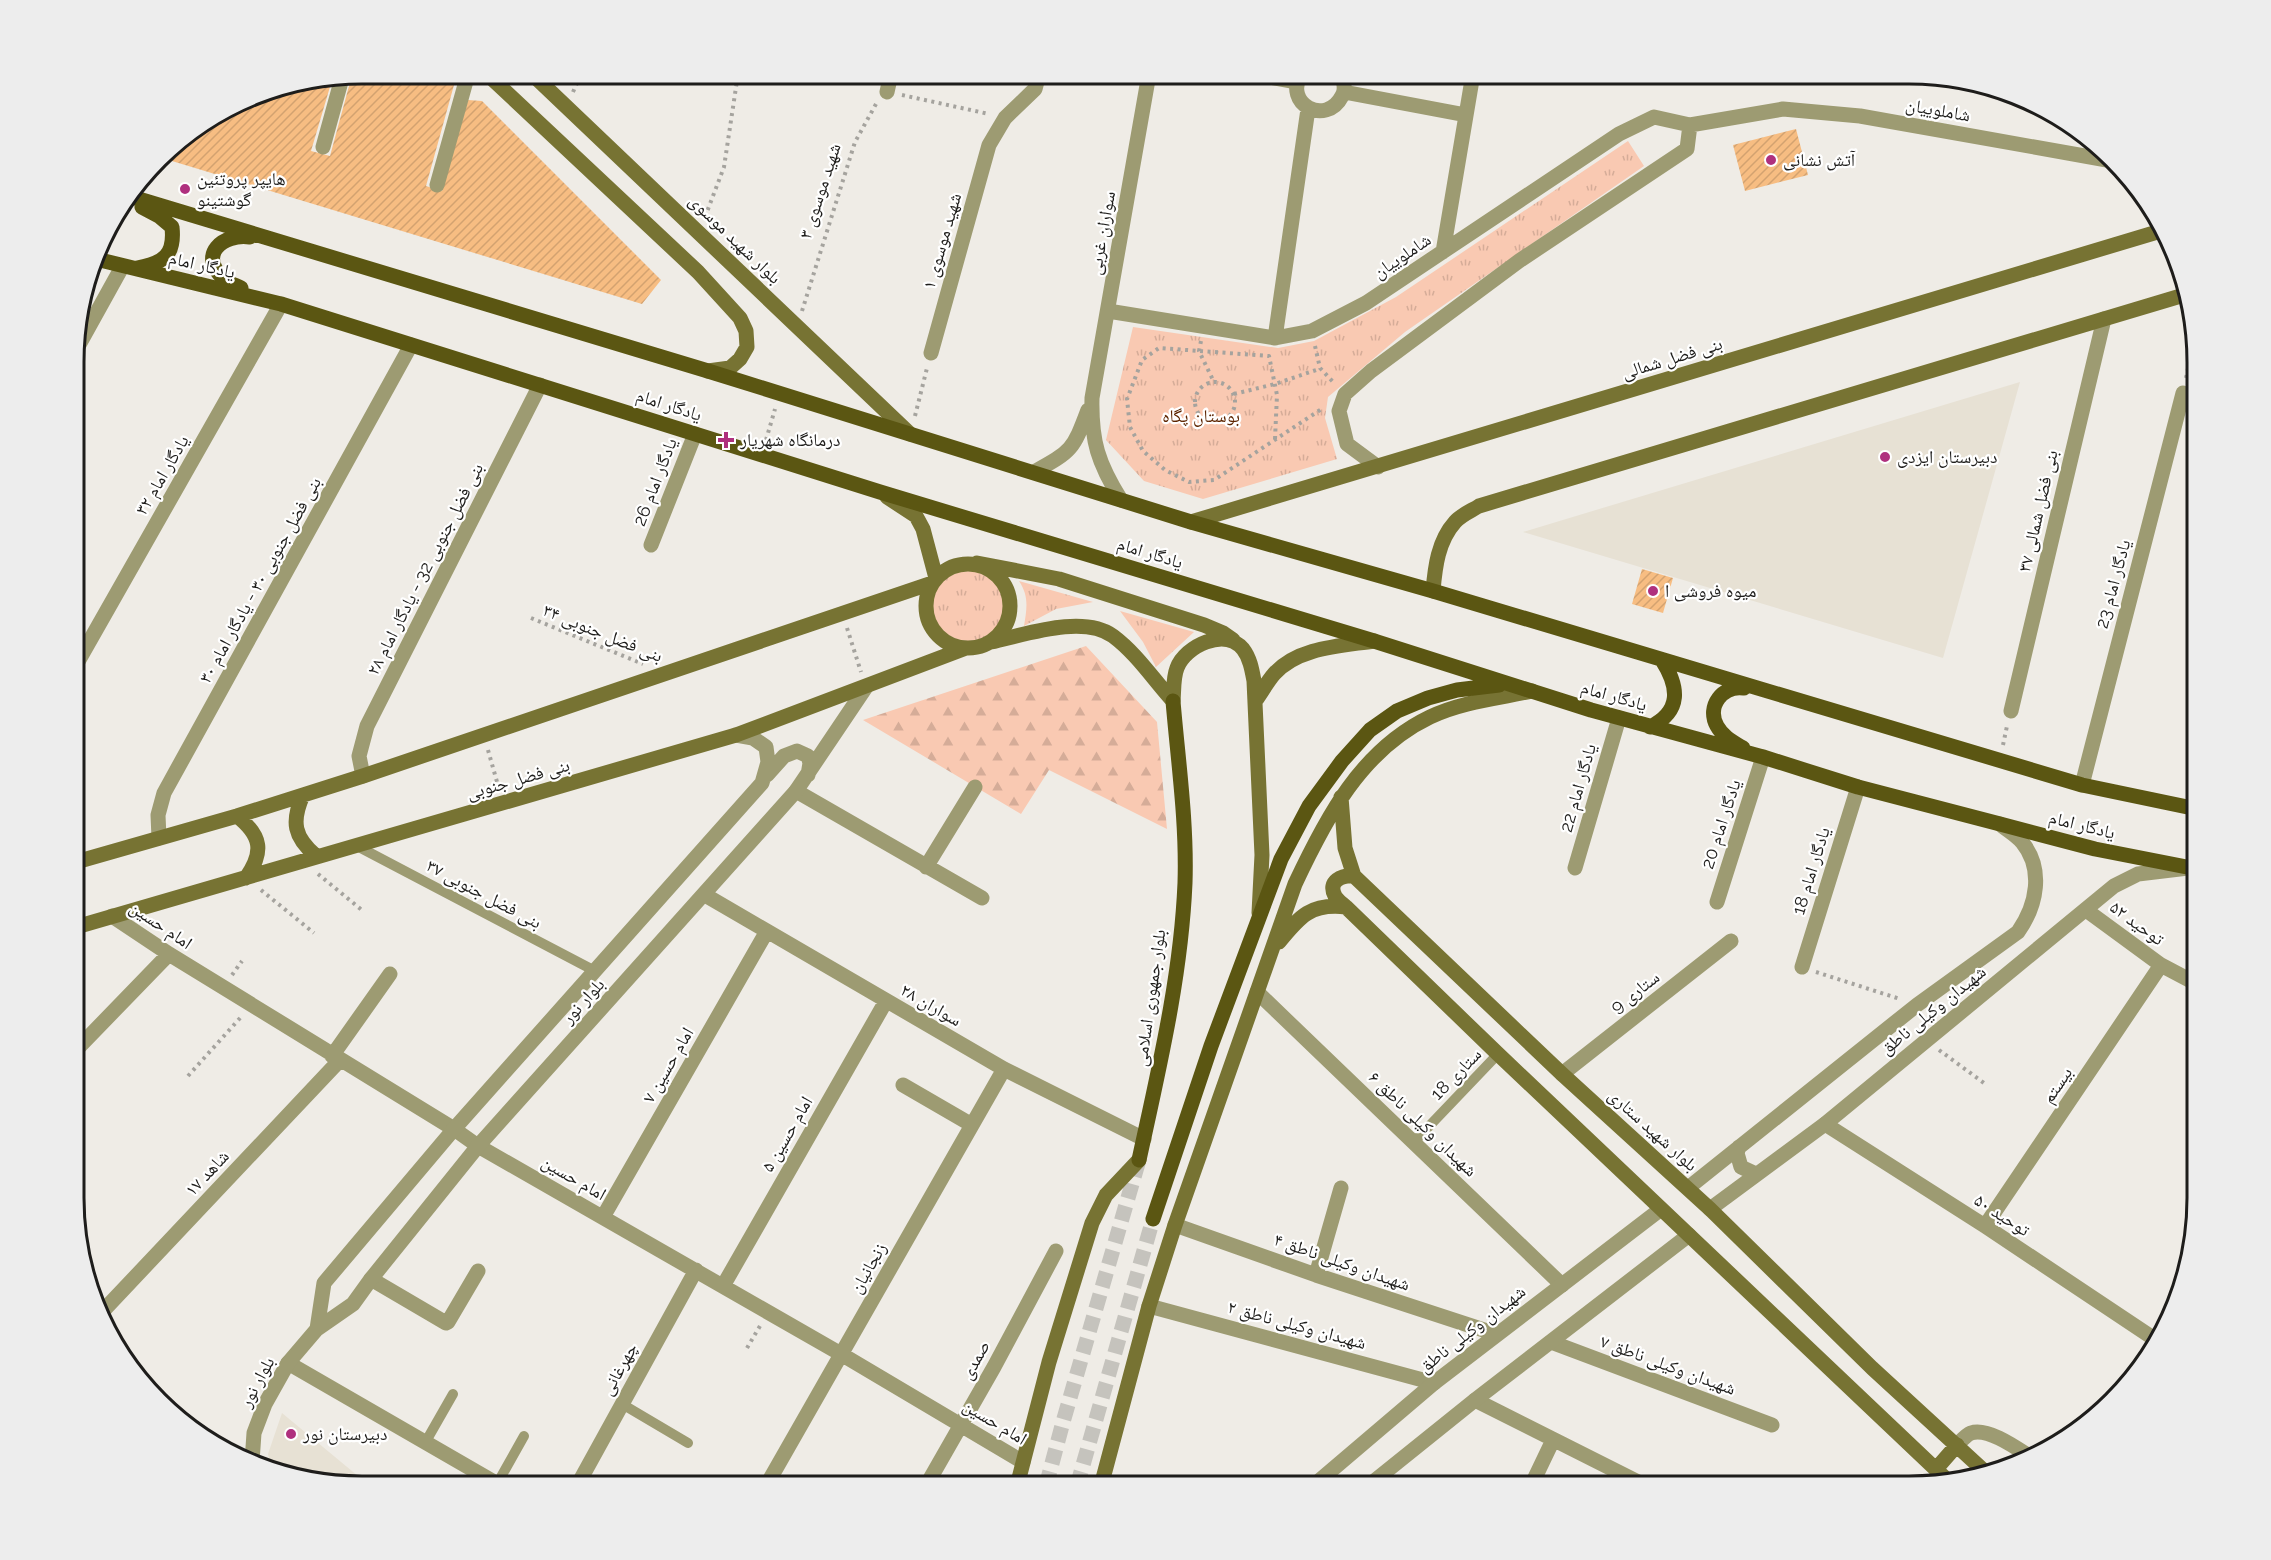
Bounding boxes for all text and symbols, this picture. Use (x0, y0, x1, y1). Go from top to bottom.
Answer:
street label: شاملوییان (1904, 94, 1972, 126)
street label: شهید موسوی ۳ (794, 141, 846, 241)
place label: آتش نشانی (1783, 149, 1856, 171)
marker: آتش نشانی (1764, 153, 1778, 167)
place label: هایپر پروتئین گوشتینو (197, 168, 286, 210)
marker: هایپر پروتئین گوشتینو (178, 182, 192, 196)
street label: بلوار شهید موسوی (684, 189, 786, 289)
street label: سواران غربی (1084, 189, 1120, 277)
street label: شهید موسوی ۱ (918, 190, 966, 292)
street label: شاملوییان (1369, 229, 1435, 283)
street label: یادگار امام (166, 247, 237, 284)
street label: بنی فضل شمالی (1619, 332, 1725, 384)
street label: یادگار امام (633, 384, 705, 427)
park label: بوستان پگاه (1162, 405, 1240, 427)
place label: درمانگاه شهریار (739, 429, 841, 450)
street label: یادگار امام ۳۲ (130, 431, 194, 519)
marker: درمانگاه شهریار (717, 431, 735, 449)
street label: یادگار امام 26 (628, 435, 683, 529)
place label: دبیرستان ایزدی (1897, 446, 1997, 468)
street label: بنی فضل شمالی ۳۷ (2013, 448, 2063, 574)
marker: دبیرستان ایزدی (1878, 450, 1892, 464)
street label: بنی فضل جنوبی 32 - یادگار امام ۲۸ (362, 459, 489, 679)
street label: بنی فضل جنوبی ۳۰ - یادگار امام ۳۰ (194, 473, 327, 687)
street label: یادگار امام (1114, 533, 1186, 574)
street label: یادگار امام 23 (2091, 537, 2136, 631)
place label: میوه فروشی ا (1665, 580, 1756, 602)
marker: میوه فروشی ا (1646, 584, 1660, 598)
street label: بنی فضل جنوبی ۳۴ (540, 599, 666, 667)
street label: یادگار امام (1578, 676, 1650, 717)
street label: یادگار امام 22 (1555, 741, 1602, 835)
street label: بنی فضل جنوبی (464, 754, 572, 804)
street label: یادگار امام 20 (1696, 777, 1747, 872)
street label: یادگار امام (2046, 806, 2117, 845)
street label: یادگار امام 18 (1787, 824, 1836, 918)
street label: بنی فضل جنوبی ۳۷ (423, 854, 545, 934)
street label: امام حسین (125, 896, 197, 955)
street label: توحید ۵۲ (2106, 896, 2168, 950)
street label: بلوار جمهوری اسلامی (1129, 928, 1171, 1068)
street label: شهیدان وکیلی ناطق (1876, 961, 1990, 1059)
street label: ستاری 9 (1606, 966, 1664, 1018)
street label: بلوار نور (556, 974, 609, 1029)
street label: سواران ۲۸ (896, 979, 966, 1031)
street label: امام حسین ۷ (638, 1023, 699, 1107)
street label: ستاری 18 (1426, 1043, 1486, 1105)
street label: بیستم (2037, 1063, 2078, 1108)
street label: شهیدان وکیلی ناطق ۶ (1364, 1067, 1482, 1181)
street label: بلوار شهید ستاری (1604, 1084, 1702, 1176)
street label: امام حسین ۵ (757, 1092, 818, 1176)
street label: شاهد ۱۷ (180, 1145, 233, 1200)
street label: امام حسین (537, 1151, 610, 1206)
street label: توحید ۵۰ (1970, 1189, 2034, 1240)
street label: شهیدان وکیلی ناطق ۴ (1271, 1228, 1413, 1296)
street label: زنجانیان (845, 1239, 891, 1297)
street label: شهیدان وکیلی ناطق (1414, 1280, 1530, 1378)
street label: شهیدان وکیلی ناطق ٢ (1225, 1296, 1369, 1354)
street label: شهیدان وکیلی ناطق ۷ (1597, 1330, 1739, 1400)
street label: صمدی (955, 1337, 995, 1383)
street label: چهرغانی (596, 1339, 642, 1399)
street label: بلوار نور (234, 1353, 279, 1412)
street label: امام حسین (958, 1394, 1031, 1451)
place label: دبیرستان نور (302, 1423, 388, 1445)
marker: دبیرستان نور (284, 1427, 298, 1441)

